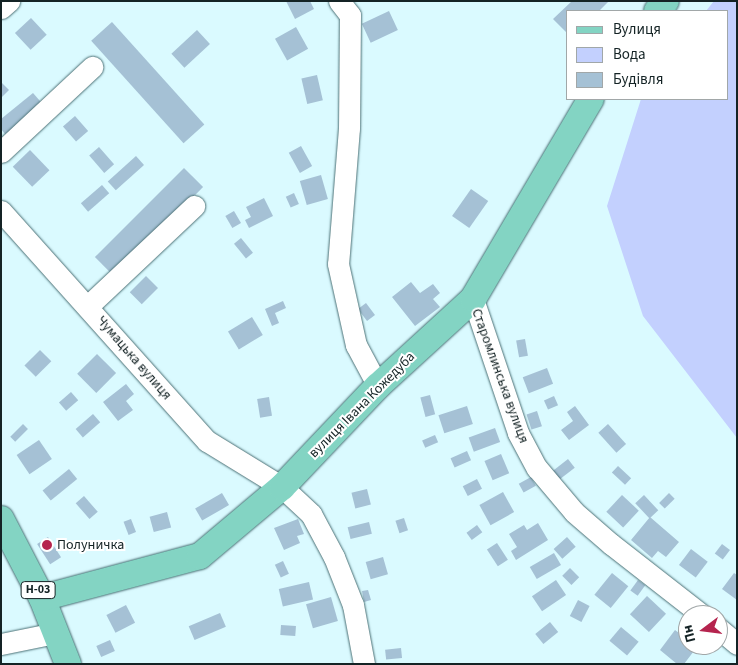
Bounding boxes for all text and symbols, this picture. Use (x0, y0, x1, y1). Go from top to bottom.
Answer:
legend (566, 10, 728, 100)
text: Вулиця (613, 19, 661, 40)
text: Вода (613, 44, 646, 65)
text: Будівля (613, 69, 663, 90)
street label: Старомлинська вулиця (468, 306, 532, 446)
street label: Чумацька вулиця (93, 312, 175, 404)
street label: вулиця Івана Кожедуба (306, 349, 418, 461)
place label: Полуничка (57, 537, 124, 553)
marker: Полуничка (41, 539, 53, 551)
road number: Н-03 (20, 580, 56, 600)
north arrow (678, 605, 728, 655)
text: Пн (678, 623, 701, 645)

